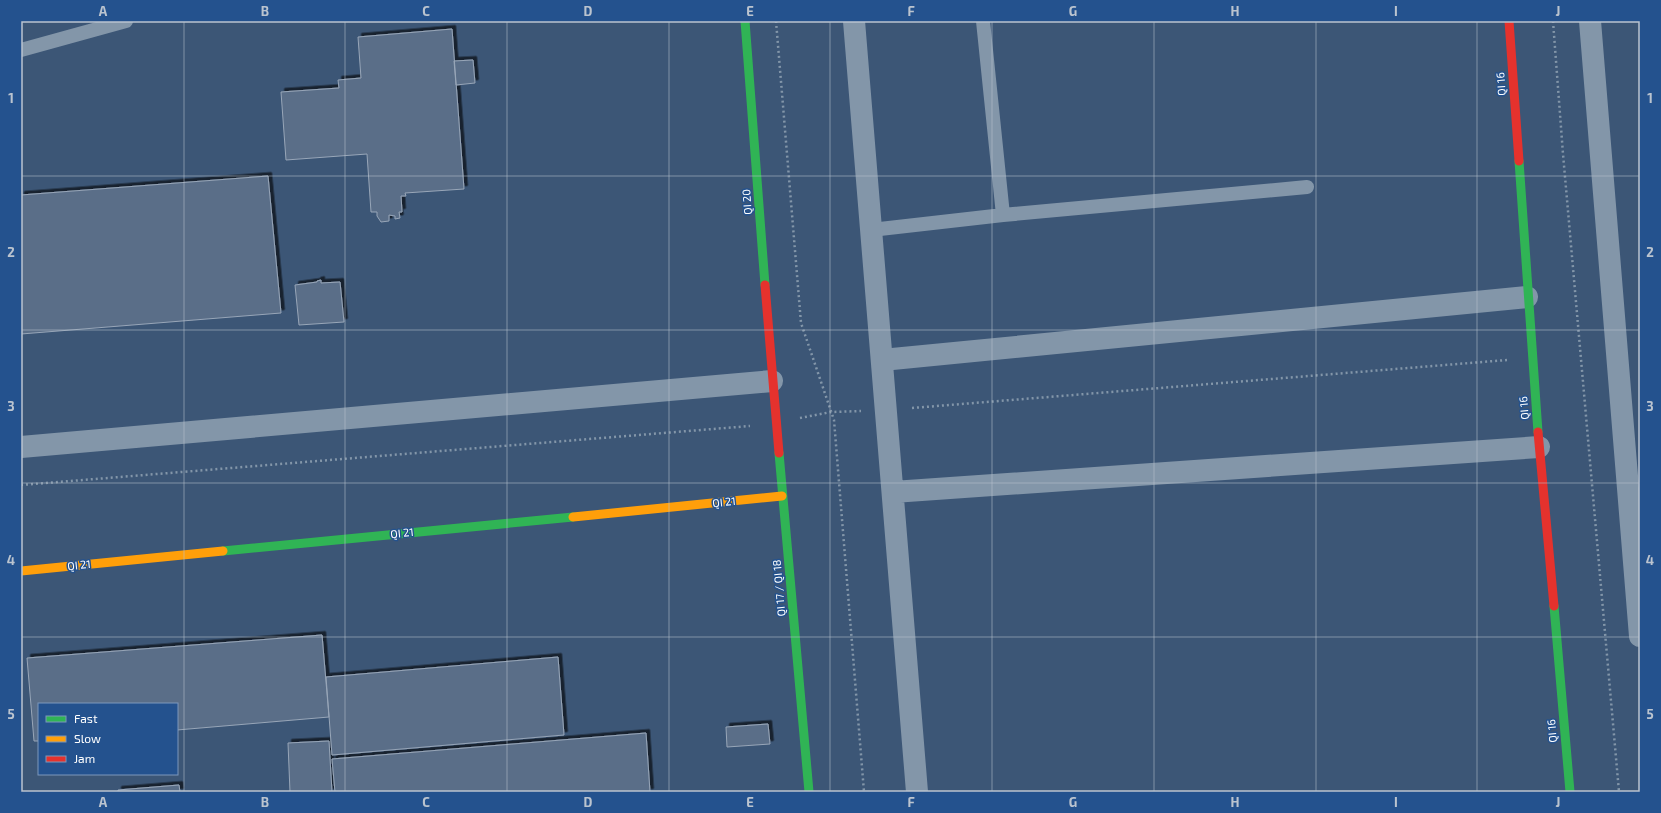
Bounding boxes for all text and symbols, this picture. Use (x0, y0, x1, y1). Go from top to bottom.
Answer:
text: A (99, 3, 108, 19)
text: B (261, 3, 269, 19)
text: C (422, 3, 430, 19)
text: D (584, 3, 593, 19)
text: E (746, 3, 754, 19)
text: F (907, 3, 915, 19)
text: G (1069, 3, 1077, 19)
text: H (1231, 3, 1240, 19)
text: I (1394, 3, 1398, 19)
text: J (1556, 3, 1560, 19)
street label: QI 16 (1493, 72, 1509, 96)
text: 1 (8, 90, 14, 106)
text: 1 (1647, 90, 1653, 106)
street label: QI 20 (739, 189, 755, 215)
text: 2 (7, 244, 15, 260)
text: 2 (1646, 244, 1654, 260)
street label: QI 16 (1516, 396, 1532, 420)
text: 3 (7, 398, 15, 414)
text: 3 (1646, 398, 1654, 414)
street label: QI 21 (712, 494, 736, 510)
street label: QI 21 (390, 525, 414, 541)
text: 4 (7, 552, 15, 568)
text: 4 (1646, 552, 1654, 568)
street label: QI 21 (67, 557, 91, 573)
street label: QI 17 / QI 18 (770, 559, 788, 617)
legend (38, 703, 178, 775)
text: 5 (7, 706, 15, 722)
text: 5 (1646, 706, 1654, 722)
text: Fast (74, 711, 98, 725)
street label: QI 16 (1544, 719, 1560, 743)
text: Slow (74, 731, 101, 745)
text: Jam (74, 751, 95, 765)
text: A (99, 794, 108, 810)
text: B (261, 794, 269, 810)
text: C (422, 794, 430, 810)
text: D (584, 794, 593, 810)
text: E (746, 794, 754, 810)
text: F (907, 794, 915, 810)
text: G (1069, 794, 1077, 810)
text: H (1231, 794, 1240, 810)
text: I (1394, 794, 1398, 810)
text: J (1556, 794, 1560, 810)

